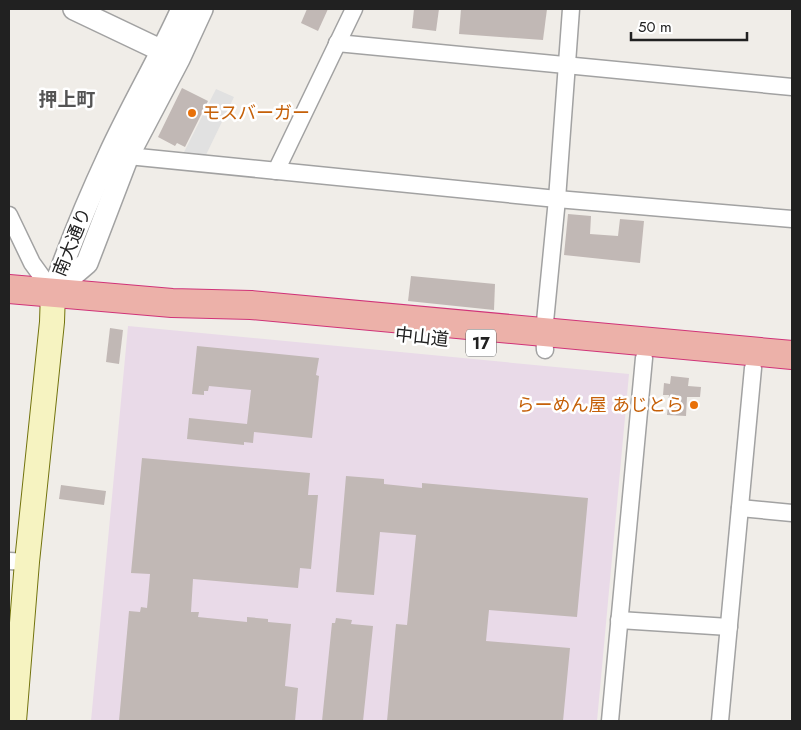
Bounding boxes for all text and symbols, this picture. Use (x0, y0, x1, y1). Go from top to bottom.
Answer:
scale bar (631, 10, 747, 42)
text: 50 m (638, 16, 672, 38)
district label: 押上町 (38, 86, 96, 113)
place label: モスバーガー (202, 100, 310, 126)
marker: モスバーガー (186, 107, 198, 119)
street label: 南大通り (46, 204, 98, 280)
street label: 中山道 (394, 321, 450, 353)
road number: 17 (466, 329, 496, 356)
place label: らーめん屋 あじとら (517, 392, 684, 418)
marker: らーめん屋 あじとら (688, 399, 700, 411)

